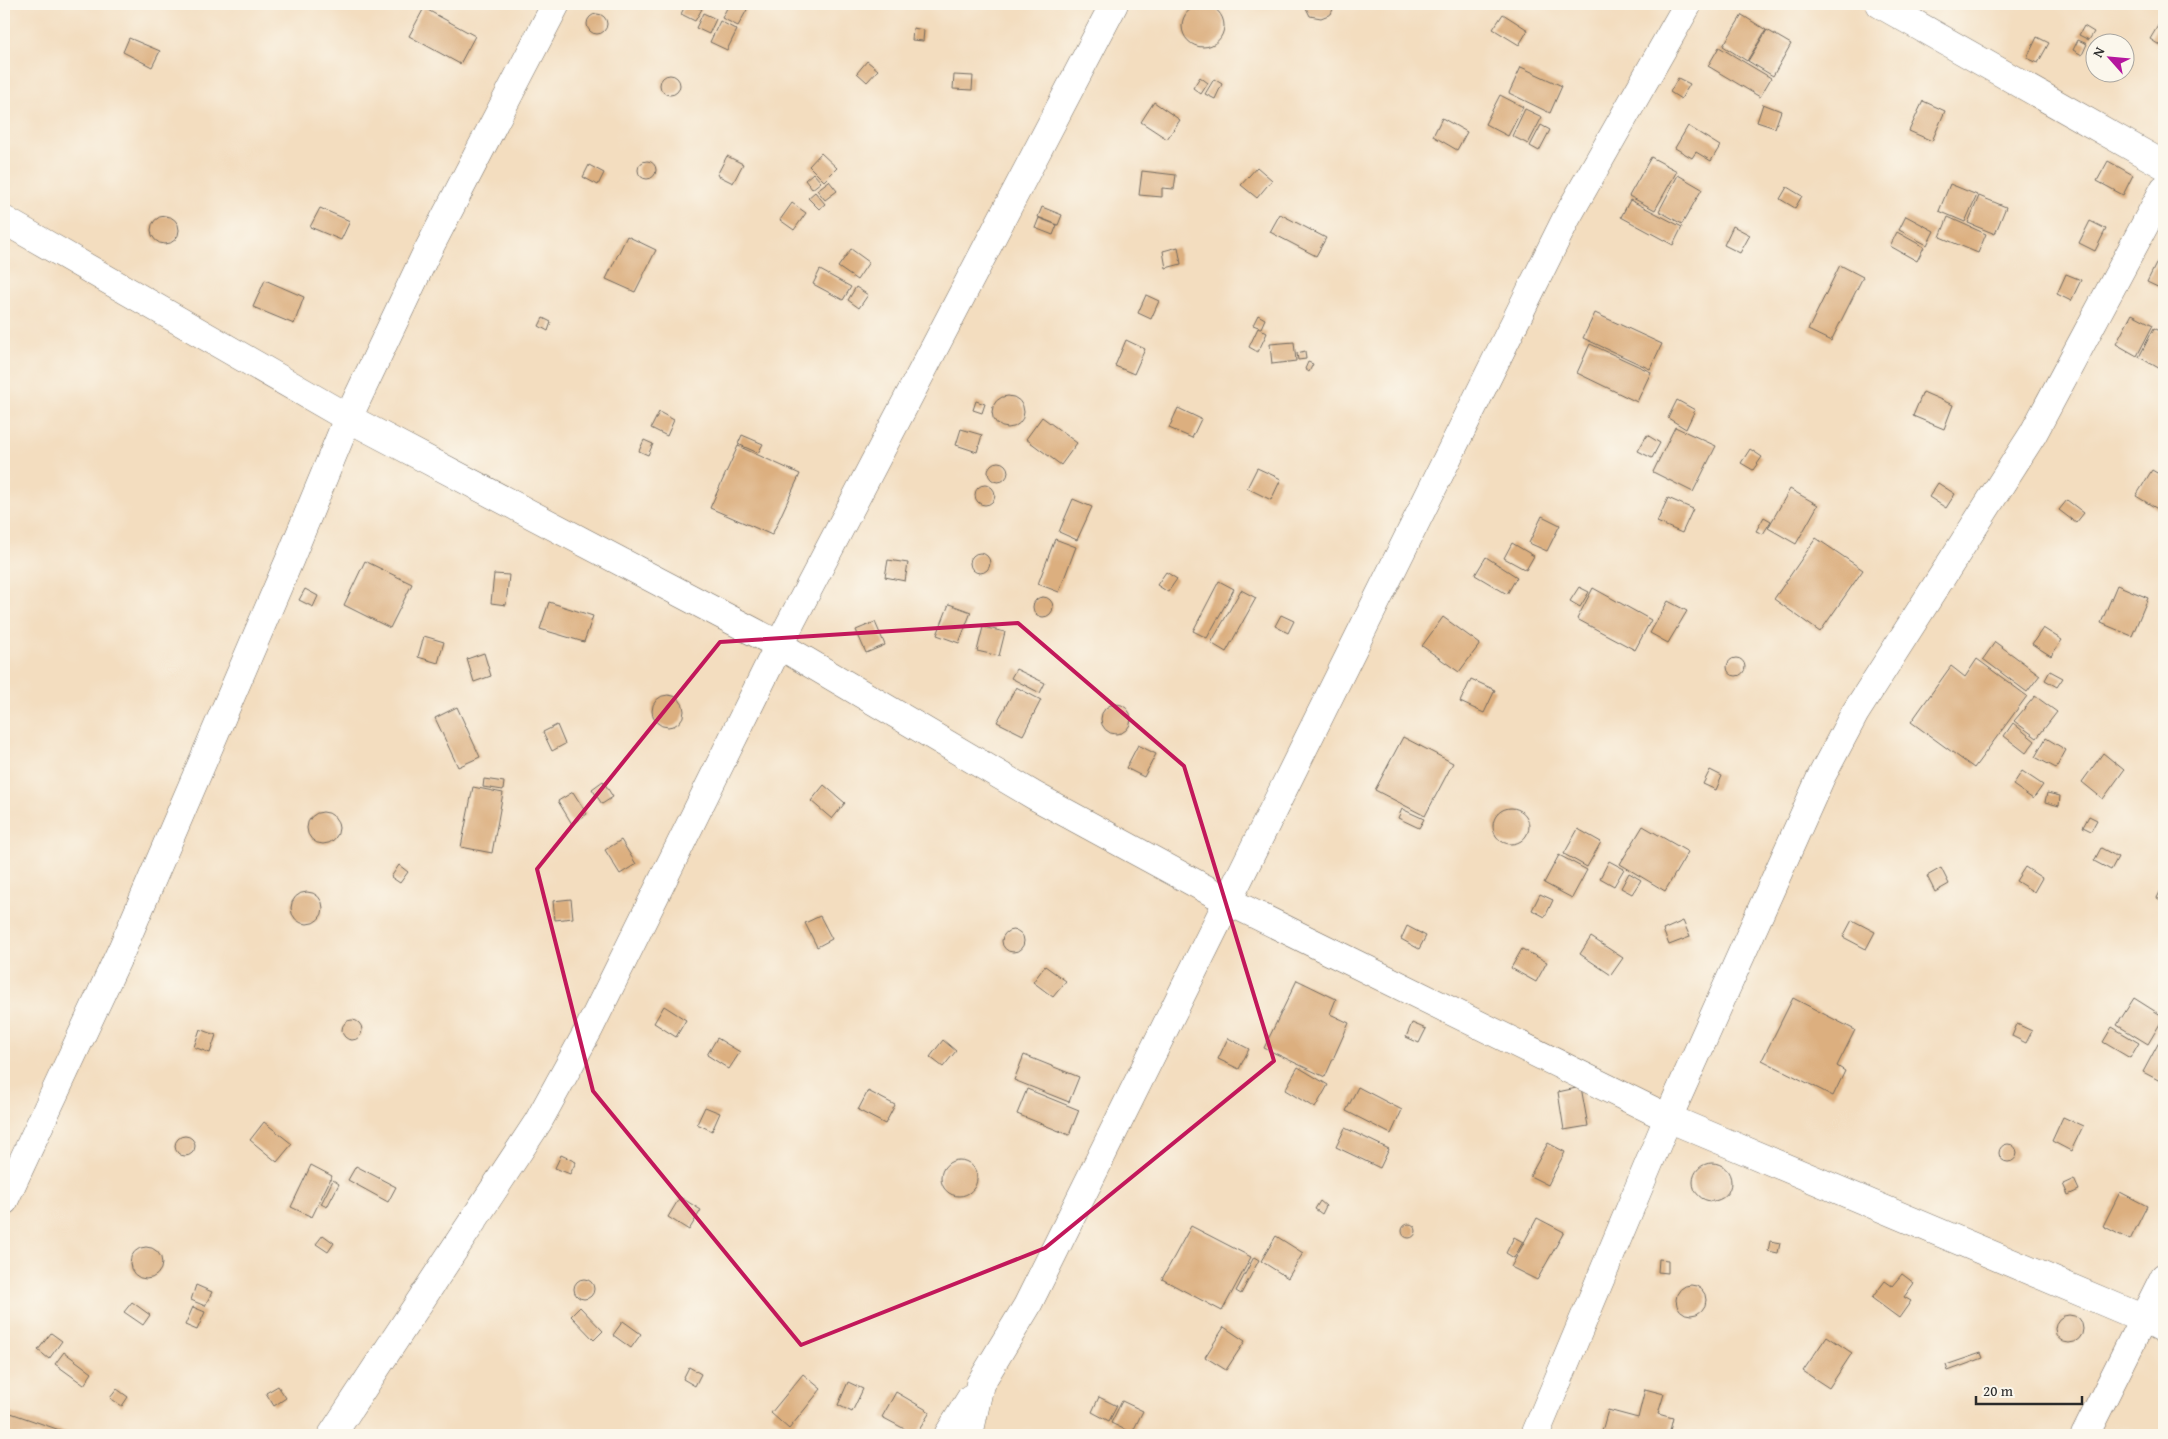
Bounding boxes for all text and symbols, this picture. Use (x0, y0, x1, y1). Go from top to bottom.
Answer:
north arrow (2086, 32, 2136, 82)
text: N (2087, 43, 2110, 61)
scale bar (1976, 1374, 2082, 1406)
text: 20 m (1983, 1380, 2014, 1401)

